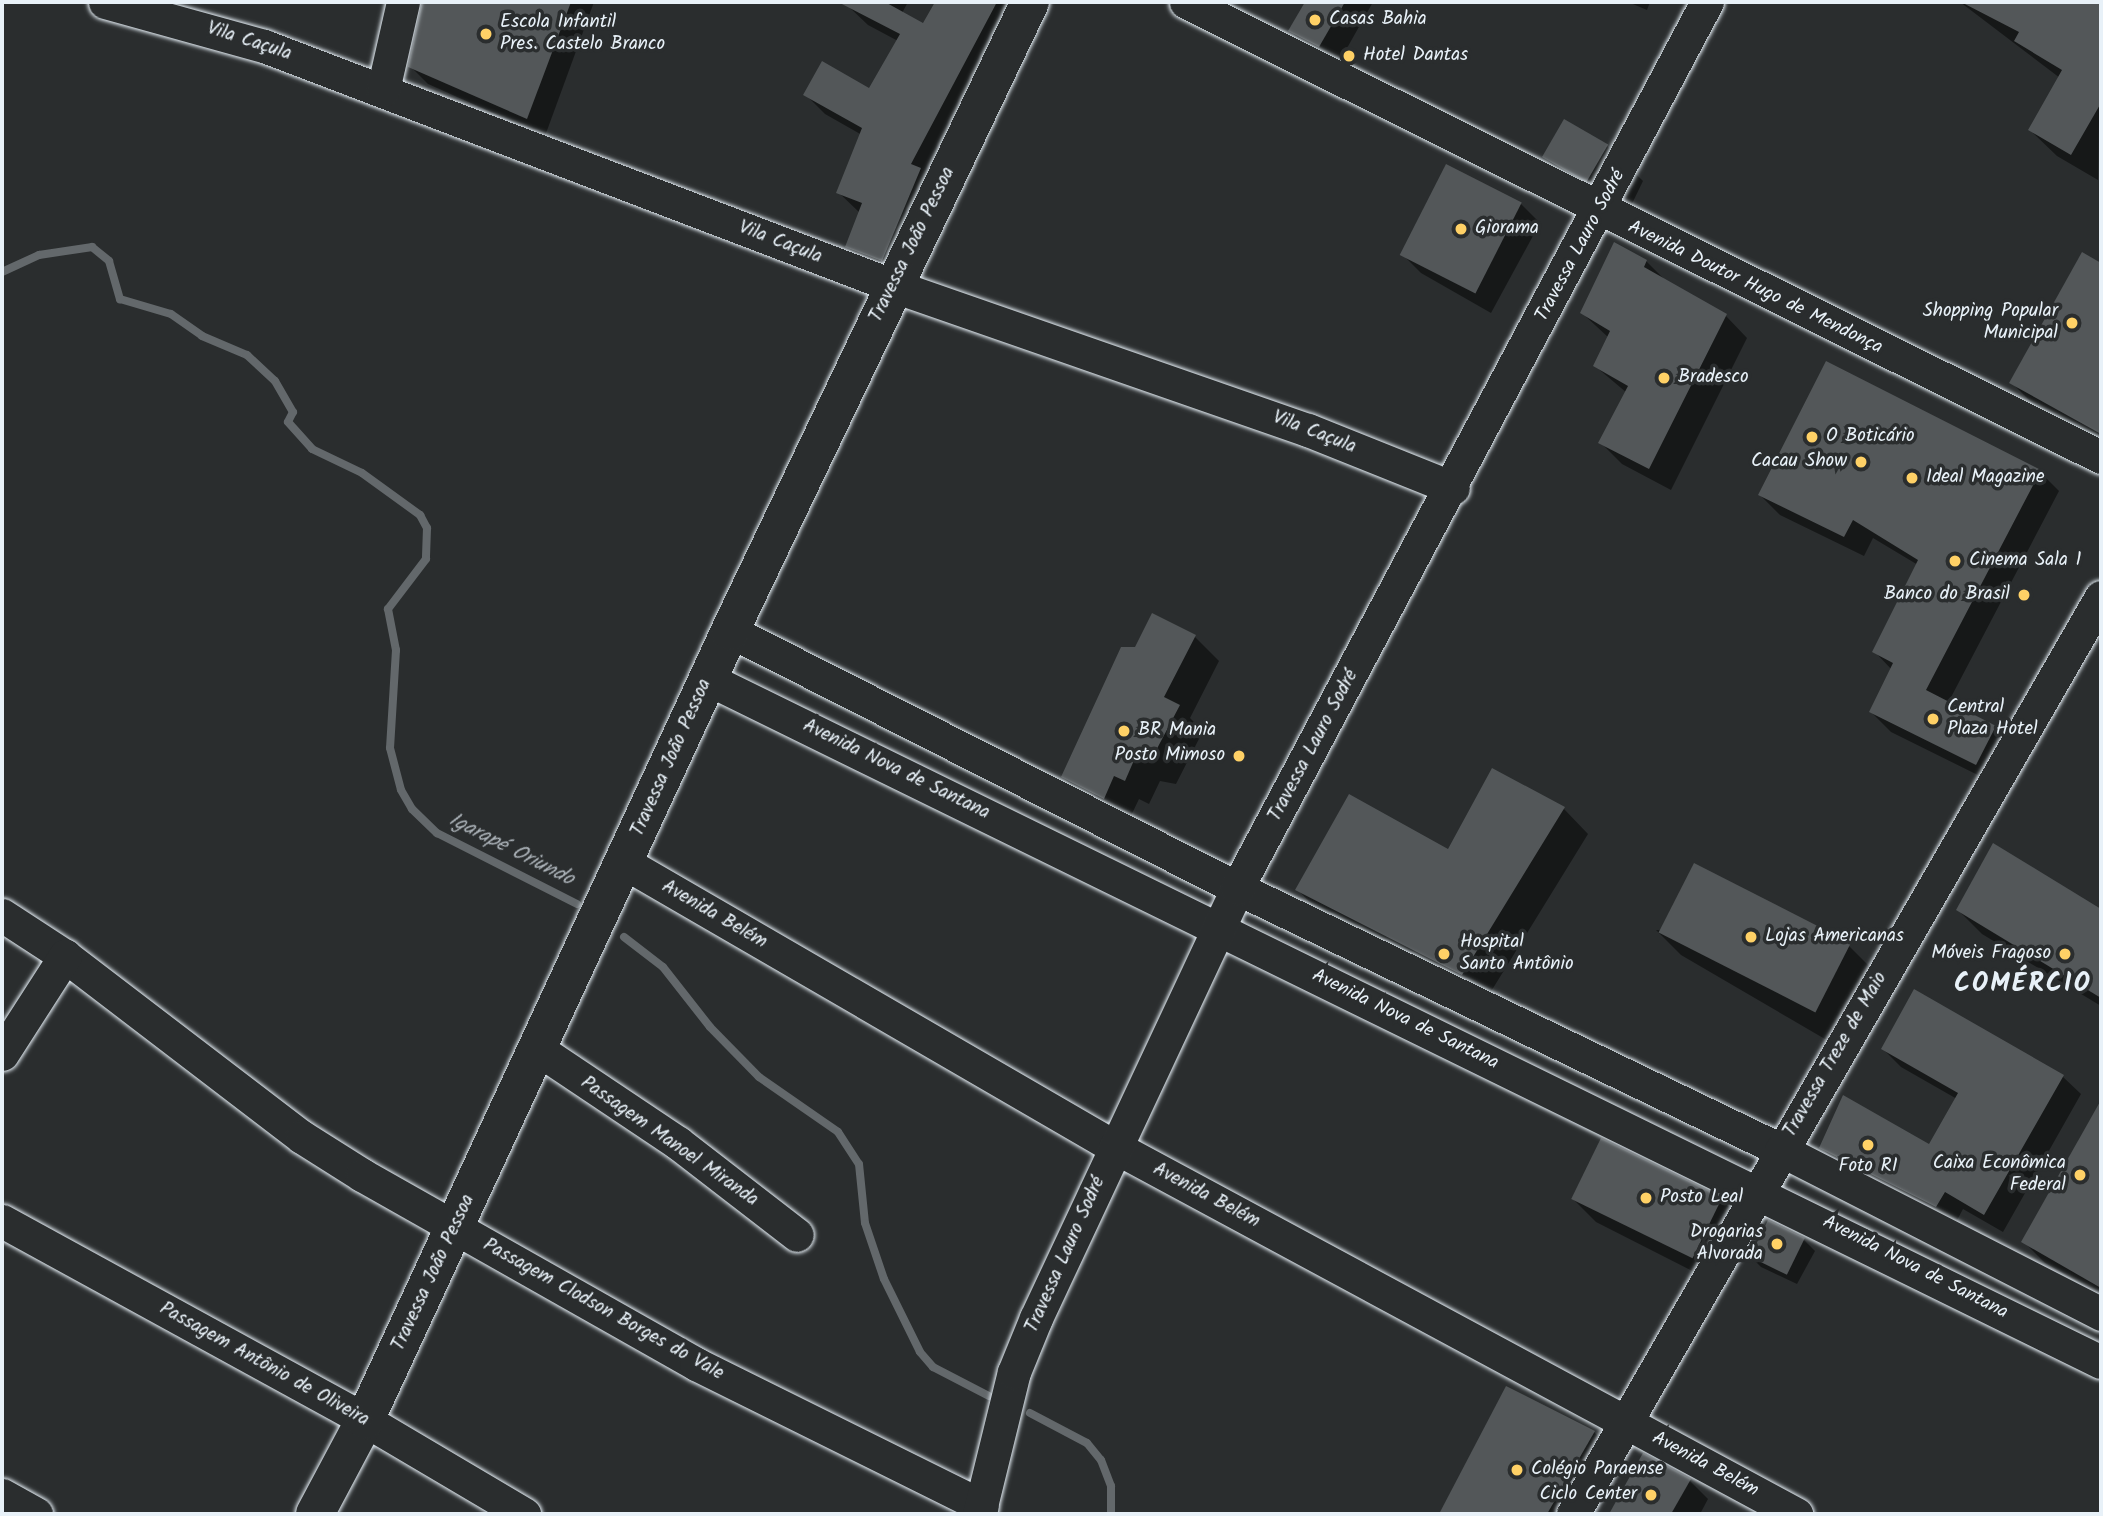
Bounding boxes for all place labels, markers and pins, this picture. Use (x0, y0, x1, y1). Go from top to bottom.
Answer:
place label: Casas Bahia (1329, 9, 1427, 31)
place label: Escola Infantil Pres. Castelo Branco (500, 12, 665, 56)
marker: Casas Bahia (1307, 12, 1323, 28)
marker: Escola Infantil Pres. Castelo Branco (478, 26, 494, 42)
place label: Hotel Dantas (1363, 45, 1468, 67)
marker: Hotel Dantas (1341, 48, 1357, 64)
place label: Giorama (1475, 218, 1539, 240)
marker: Giorama (1453, 221, 1469, 237)
place label: Shopping Popular Municipal (1923, 301, 2058, 345)
marker: Shopping Popular Municipal (2064, 315, 2080, 331)
place label: Bradesco (1678, 367, 1748, 389)
marker: Bradesco (1656, 370, 1672, 386)
place label: O Boticário (1826, 426, 1915, 448)
marker: O Boticário (1804, 429, 1820, 445)
place label: Cacau Show (1751, 451, 1847, 473)
marker: Cacau Show (1853, 454, 1869, 470)
place label: Ideal Magazine (1926, 467, 2045, 489)
marker: Ideal Magazine (1904, 470, 1920, 486)
place label: Cinema Sala 1 (1969, 550, 2081, 572)
marker: Cinema Sala 1 (1947, 553, 1963, 569)
place label: Banco do Brasil (1884, 584, 2010, 606)
marker: Banco do Brasil (2016, 587, 2032, 603)
place label: Central Plaza Hotel (1947, 697, 2038, 741)
marker: Central Plaza Hotel (1925, 711, 1941, 727)
place label: BR Mania (1138, 720, 1216, 742)
marker: BR Mania (1116, 723, 1132, 739)
place label: Posto Mimoso (1114, 745, 1225, 767)
marker: Posto Mimoso (1231, 748, 1247, 764)
place label: Lojas Americanas (1765, 926, 1904, 948)
marker: Lojas Americanas (1743, 929, 1759, 945)
place label: Hospital Santo Antônio (1460, 932, 1574, 976)
place label: Móveis Fragoso (1931, 943, 2051, 965)
marker: Hospital Santo Antônio (1434, 944, 1454, 964)
marker: Móveis Fragoso (2057, 946, 2073, 962)
marker: Foto RI (1860, 1137, 1876, 1153)
place label: Caixa Econômica Federal (1933, 1153, 2066, 1197)
place label: Foto RI (1838, 1156, 1898, 1178)
marker: Caixa Econômica Federal (2072, 1167, 2088, 1183)
place label: Posto Leal (1660, 1187, 1743, 1209)
marker: Posto Leal (1638, 1190, 1654, 1206)
place label: Drogarias Alvorada (1690, 1222, 1763, 1266)
marker: Drogarias Alvorada (1769, 1236, 1785, 1252)
place label: Colégio Paraense (1531, 1459, 1663, 1481)
marker: Colégio Paraense (1509, 1462, 1525, 1478)
place label: Ciclo Center (1540, 1484, 1637, 1506)
marker: Ciclo Center (1643, 1487, 1659, 1503)

